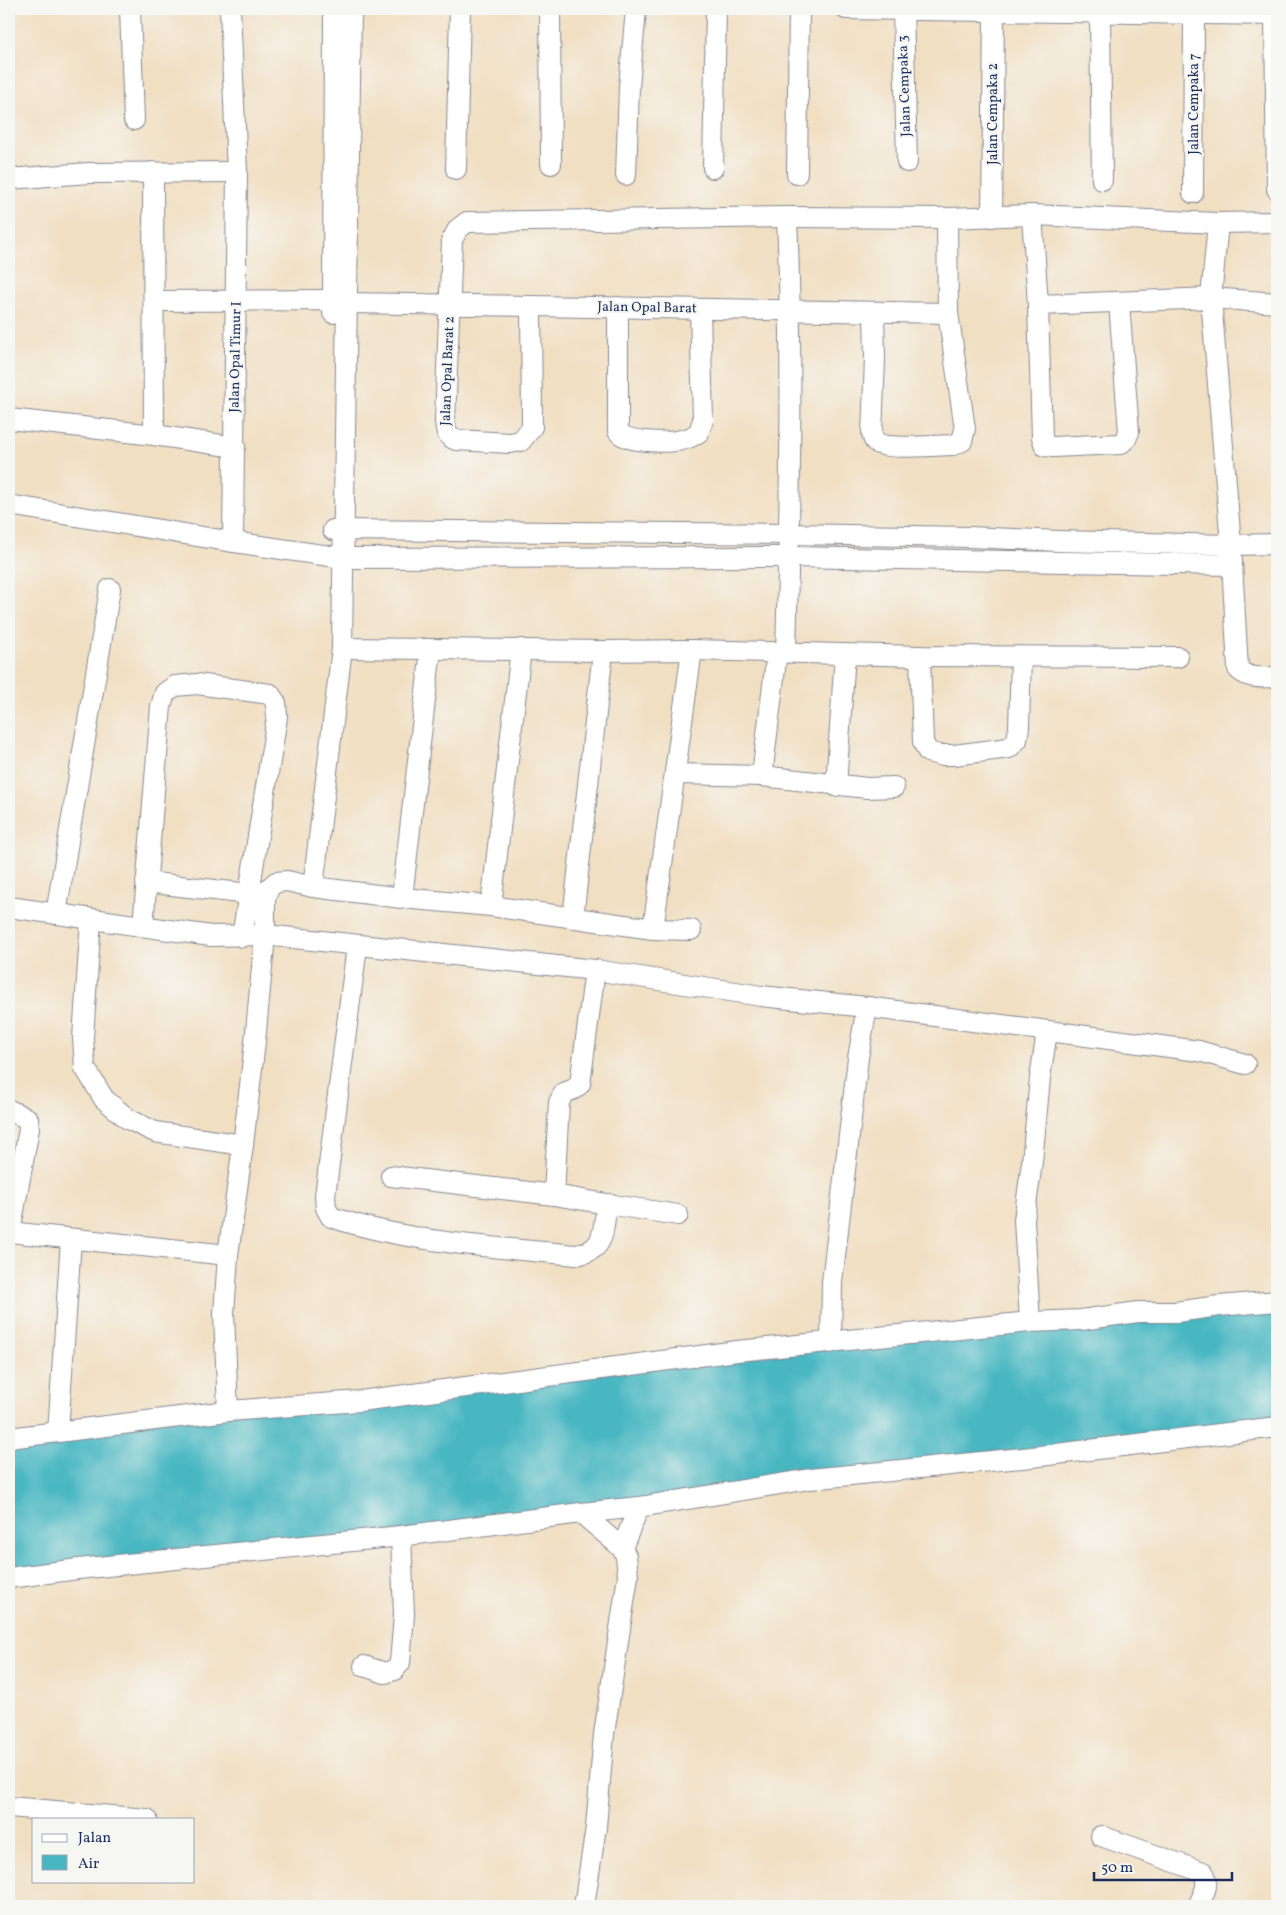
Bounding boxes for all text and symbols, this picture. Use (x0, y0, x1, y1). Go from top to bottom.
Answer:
street label: Jalan Cempaka 3 (894, 35, 916, 137)
street label: Jalan Cempaka 7 (1185, 53, 1204, 155)
street label: Jalan Cempaka 2 (984, 63, 1003, 165)
street label: Jalan Opal Barat (597, 298, 697, 318)
street label: Jalan Opal Timur I (226, 301, 246, 413)
street label: Jalan Opal Barat 2 (437, 316, 459, 426)
legend (32, 1818, 195, 1882)
text: Jalan (78, 1828, 111, 1849)
scale bar (1094, 1850, 1231, 1882)
text: Air (78, 1854, 99, 1875)
text: 50 m (1101, 1858, 1133, 1879)

